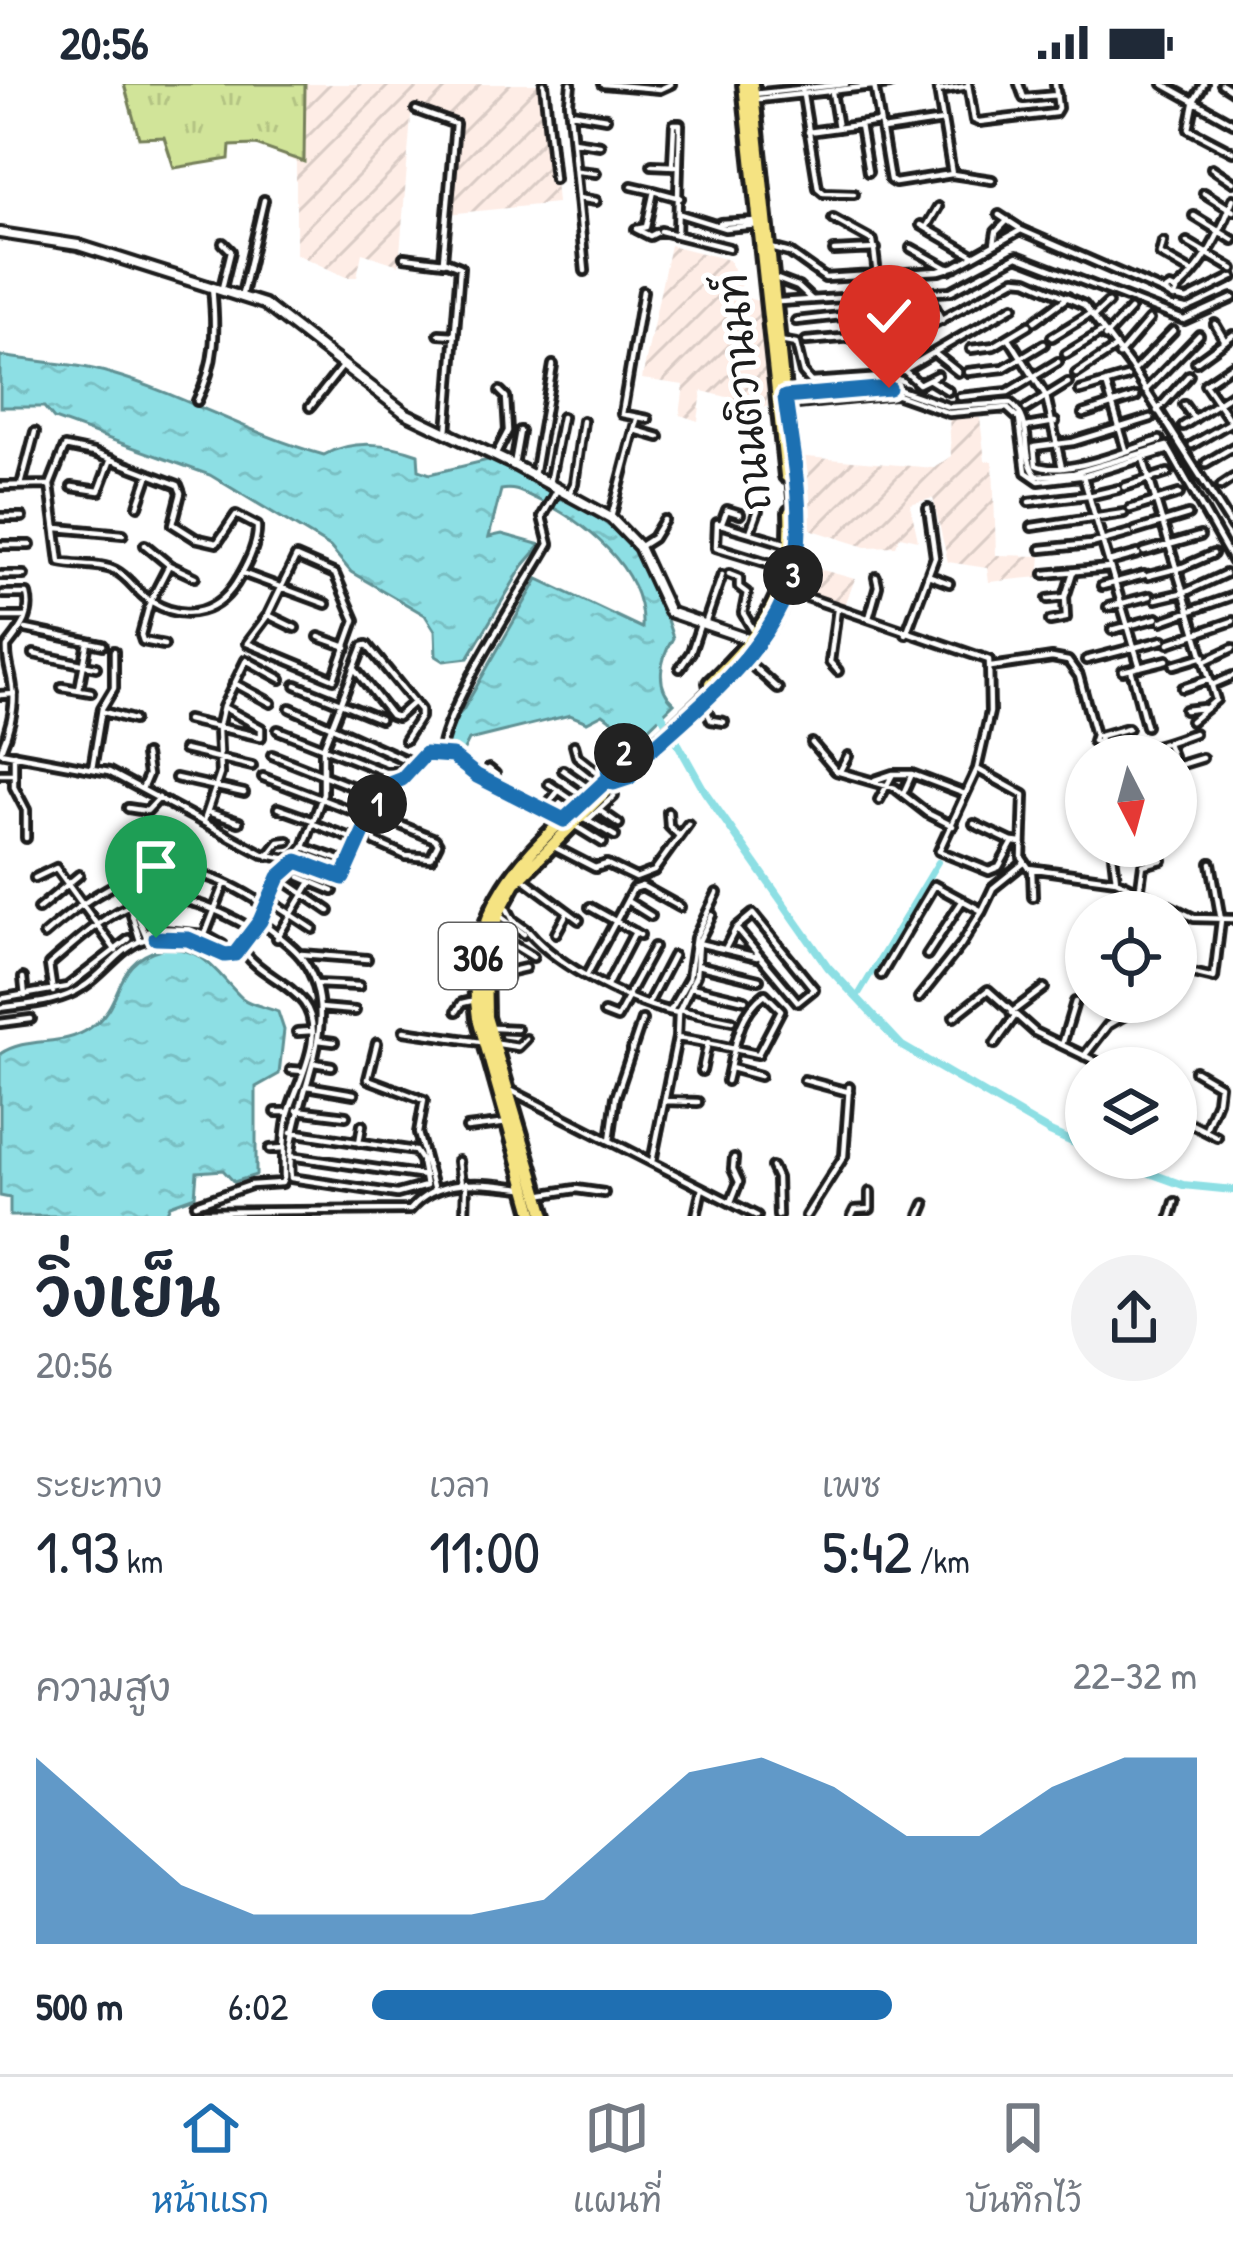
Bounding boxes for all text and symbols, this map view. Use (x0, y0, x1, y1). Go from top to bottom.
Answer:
text: 20:56 (60, 12, 149, 73)
pin (838, 265, 940, 388)
street label: ถนนติวานนท์ (702, 271, 784, 513)
icon: check (856, 283, 922, 349)
pin: 3 (763, 545, 823, 605)
text: 3 (786, 553, 800, 597)
pin: 2 (594, 723, 654, 783)
text: 2 (616, 731, 632, 775)
north arrow (1065, 735, 1197, 867)
map controls (1065, 735, 1197, 1179)
pin: 1 (347, 774, 407, 834)
text: 1 (371, 782, 383, 826)
pin (105, 815, 207, 938)
icon: arrive (123, 833, 189, 899)
button: locate (1065, 891, 1197, 1023)
road number: 306 (439, 923, 517, 989)
button: layers (1065, 1047, 1197, 1179)
text: วิ่งเย็น (36, 1247, 221, 1337)
button: share (1071, 1255, 1197, 1381)
text: 20:56 (36, 1337, 113, 1390)
text: ระยะทาง (36, 1463, 162, 1507)
text: เวลา (429, 1463, 490, 1507)
text: เพซ (822, 1463, 881, 1507)
text: 1.93 (36, 1510, 120, 1592)
text: 11:00 (429, 1510, 540, 1592)
text: 5:42 (822, 1510, 912, 1592)
text: km (120, 1539, 163, 1583)
text: /km (912, 1539, 970, 1583)
text: 22–32 m (1073, 1648, 1197, 1701)
text: ความสูง (36, 1660, 171, 1713)
text: 500 m (36, 1979, 123, 2032)
text: 6:02 (228, 1979, 288, 2032)
tab: หน้าแรก (152, 2095, 269, 2225)
tab: แผนที่ (573, 2095, 662, 2225)
tab: บันทึกไว้ (965, 2095, 1081, 2225)

